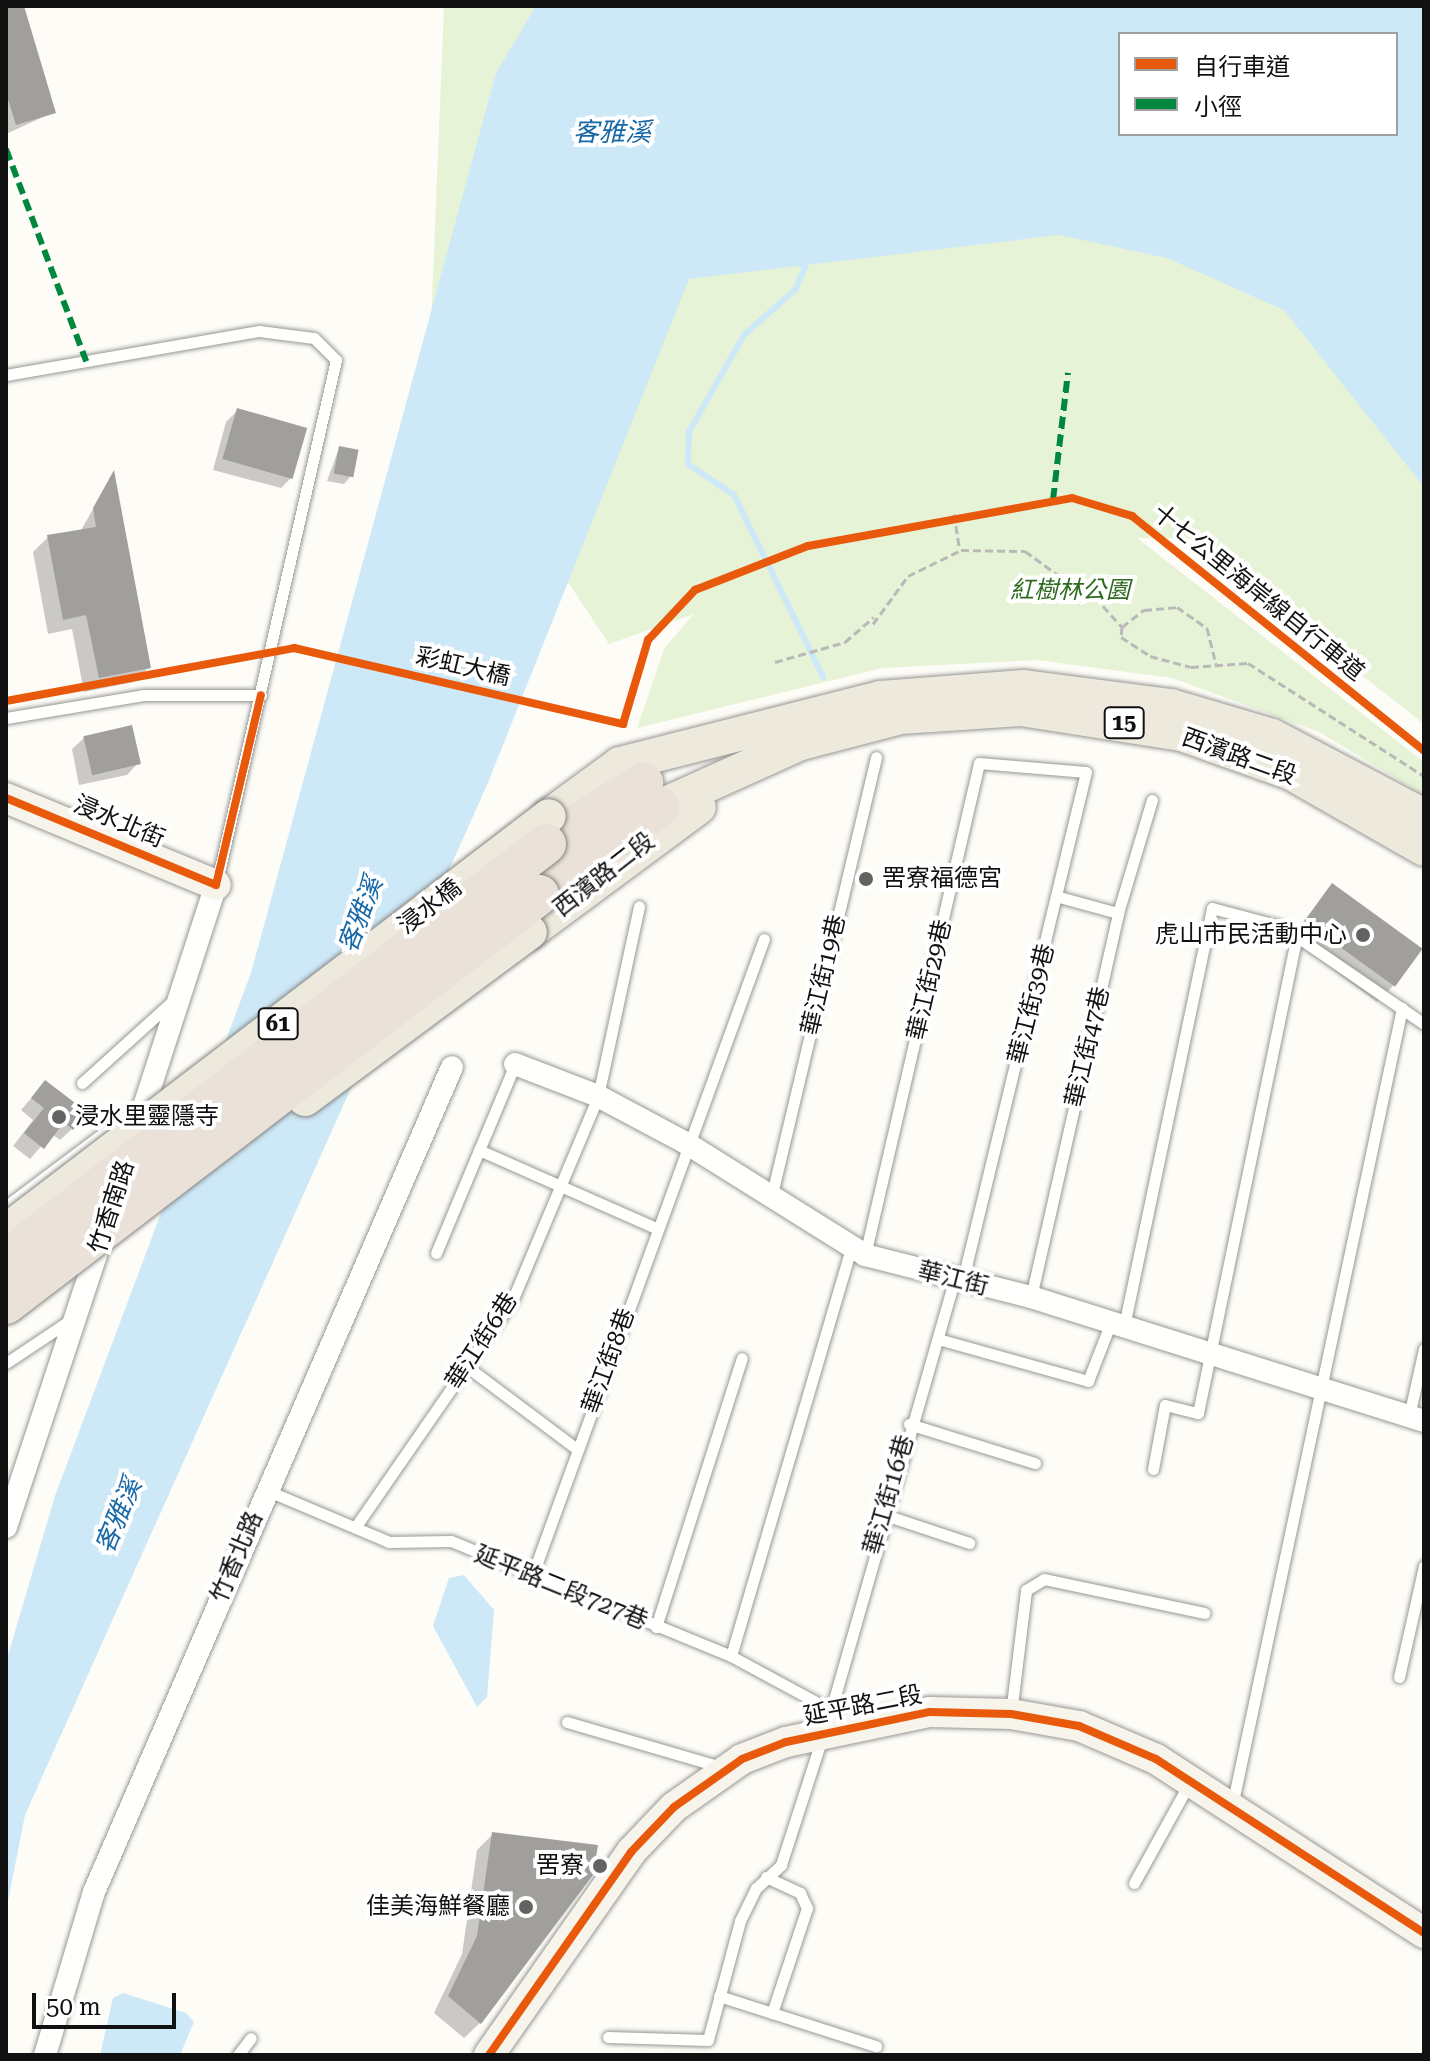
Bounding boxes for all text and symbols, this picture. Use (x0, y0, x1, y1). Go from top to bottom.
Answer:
legend (1118, 32, 1398, 136)
text: 自行車道 (1194, 53, 1290, 81)
text: 小徑 (1194, 93, 1242, 121)
water label: 客雅溪 (573, 117, 651, 149)
street label: 十七公里海岸線自行車道 (1146, 499, 1370, 687)
park label: 紅樹林公園 (1010, 577, 1130, 605)
street label: 彩虹大橋 (413, 642, 513, 692)
road number: 15 (1102, 705, 1146, 741)
street label: 西濱路二段 (1178, 723, 1300, 791)
street label: 浸水北街 (69, 790, 169, 854)
street label: 西濱路二段 (548, 827, 660, 923)
place label: 罟寮福德宮 (882, 865, 1002, 893)
marker: 罟寮福德宮 (857, 870, 875, 888)
water label: 客雅溪 (332, 873, 390, 957)
street label: 浸水橋 (393, 873, 467, 941)
street label: 華江街19巷 (796, 912, 852, 1038)
street label: 華江街29巷 (902, 917, 958, 1043)
place label: 虎山市民活動中心 (1155, 921, 1347, 949)
marker: 虎山市民活動中心 (1354, 926, 1372, 944)
street label: 華江街39巷 (1003, 941, 1061, 1067)
street label: 華江街47巷 (1060, 984, 1116, 1110)
road number: 61 (256, 1006, 300, 1042)
place label: 浸水里靈隱寺 (75, 1103, 219, 1131)
marker: 浸水里靈隱寺 (50, 1108, 68, 1126)
street label: 竹香南路 (83, 1157, 141, 1257)
street label: 華江街 (915, 1256, 991, 1302)
street label: 華江街6巷 (440, 1287, 524, 1395)
street label: 華江街8巷 (577, 1305, 641, 1417)
street label: 華江街16巷 (858, 1432, 920, 1558)
water label: 客雅溪 (89, 1474, 149, 1558)
street label: 竹香北路 (205, 1507, 269, 1607)
street label: 延平路二段727巷 (470, 1540, 652, 1636)
street label: 延平路二段 (801, 1680, 925, 1732)
place label: 罟寮 (536, 1852, 584, 1880)
marker: 罟寮 (591, 1857, 609, 1875)
place label: 佳美海鮮餐廳 (366, 1893, 510, 1921)
marker: 佳美海鮮餐廳 (517, 1898, 535, 1916)
scale bar (36, 1977, 180, 2027)
text: 50 m (46, 1993, 101, 2021)

